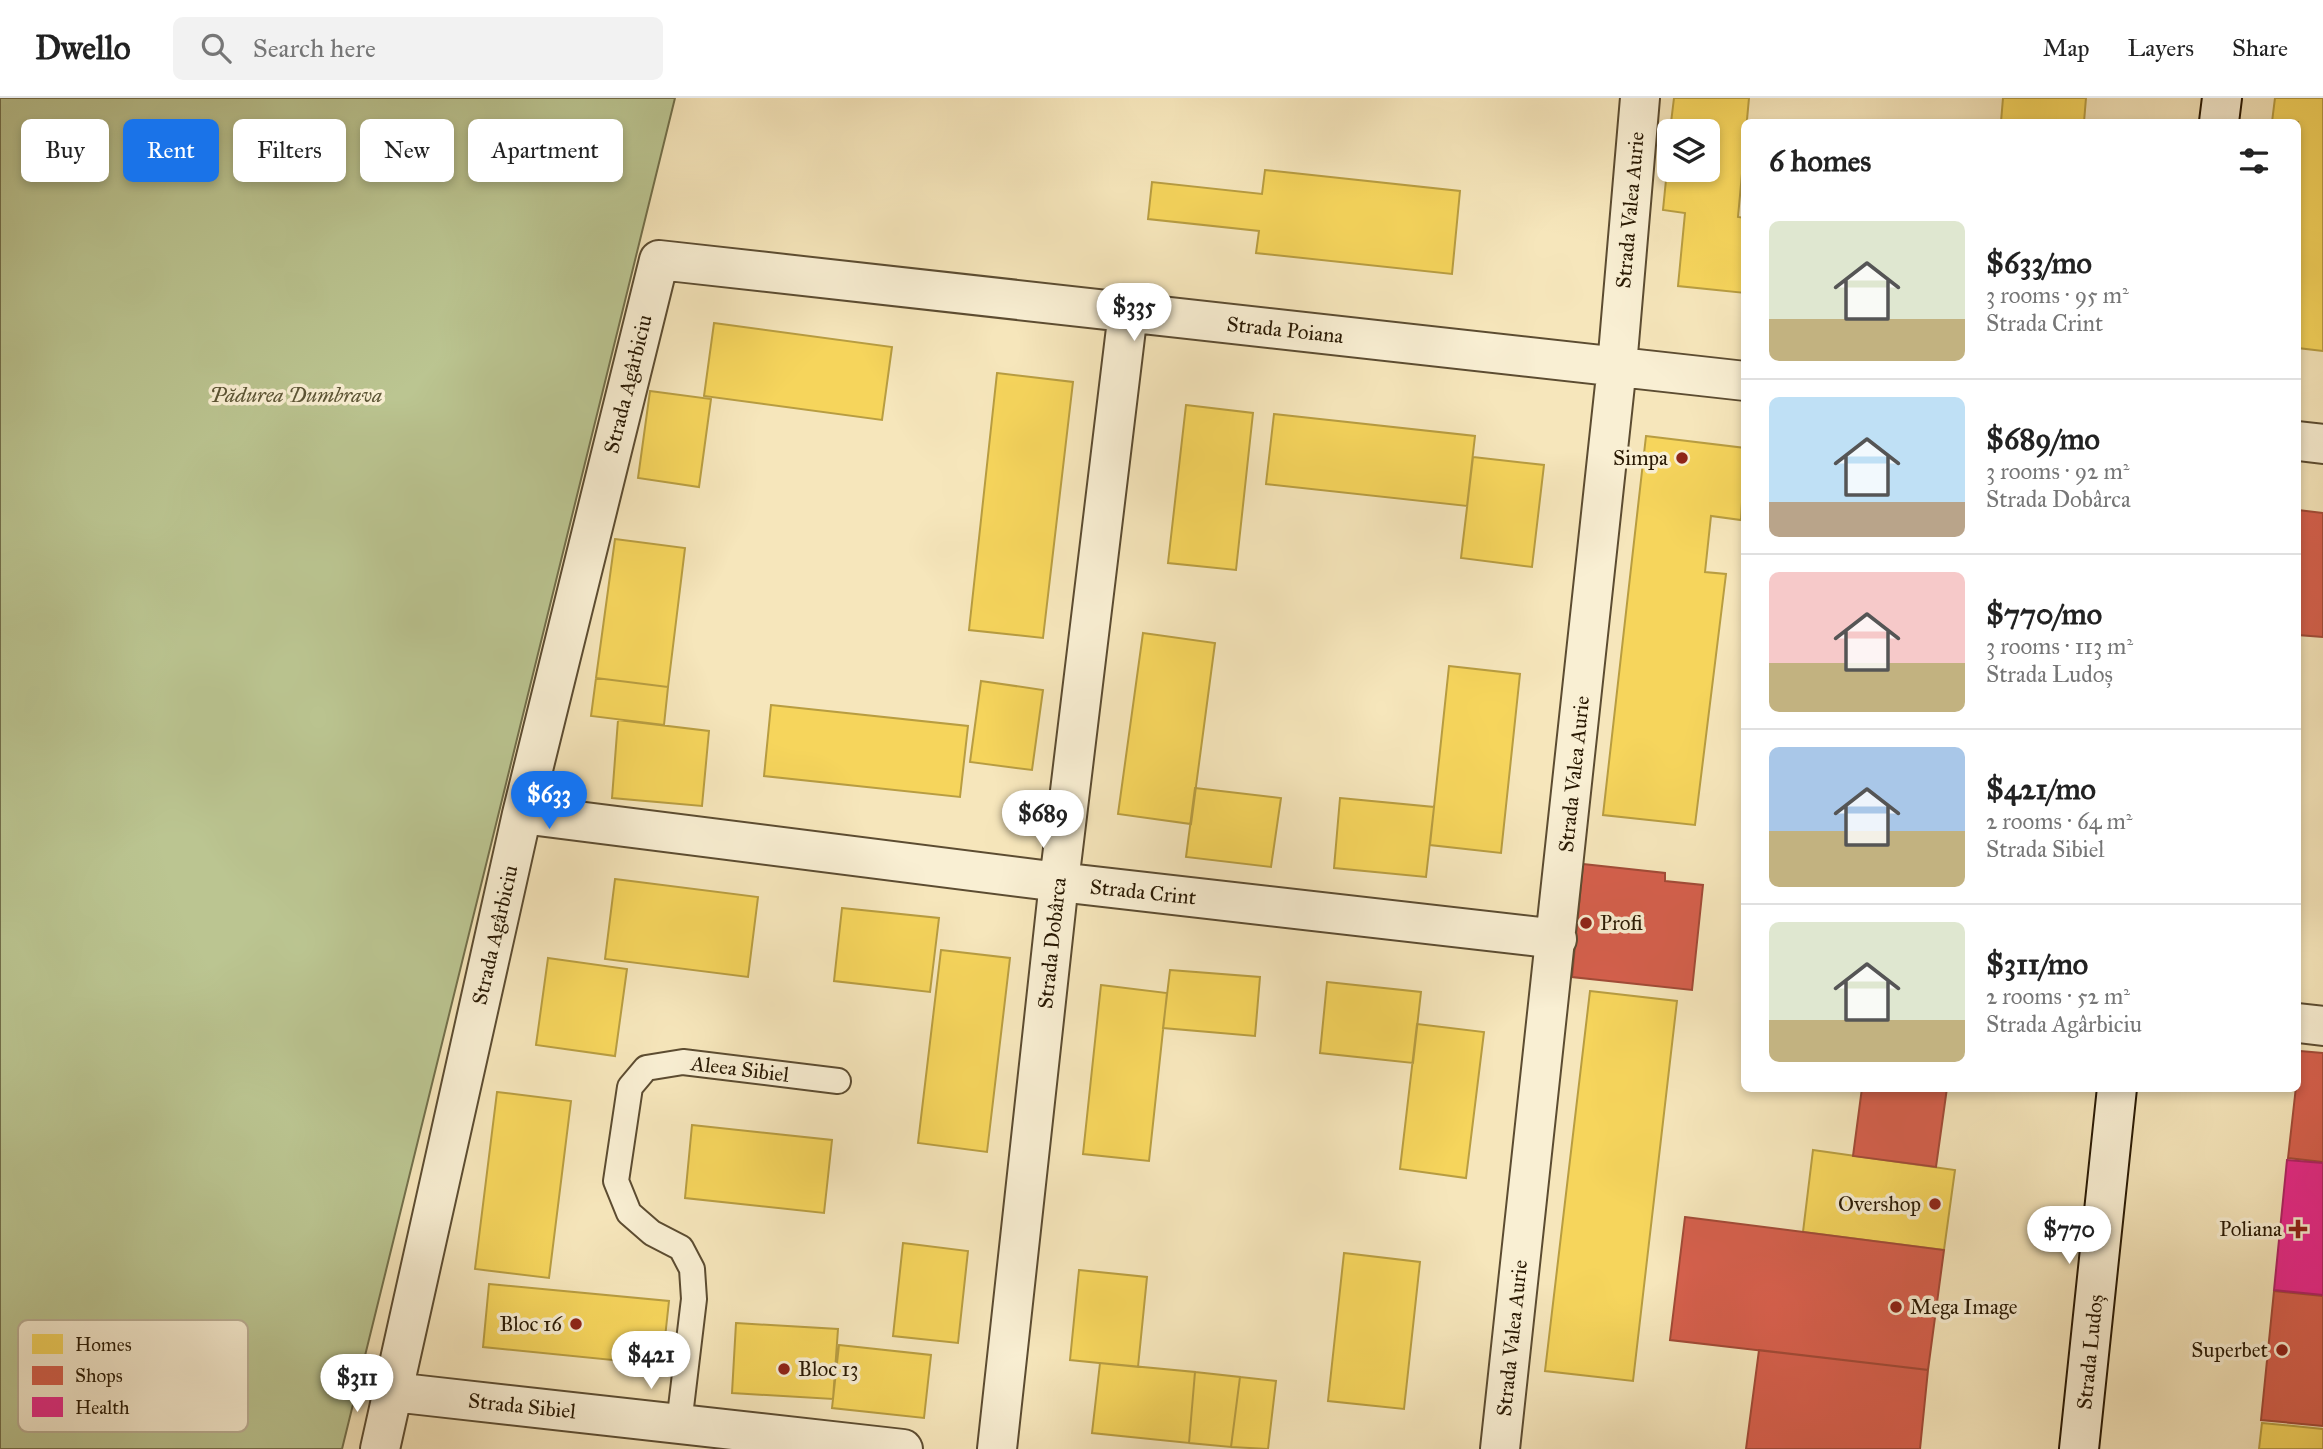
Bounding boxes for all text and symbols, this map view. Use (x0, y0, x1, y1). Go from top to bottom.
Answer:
search box (173, 17, 663, 80)
text: Dwello (35, 28, 131, 68)
icon: search (197, 29, 235, 67)
text: Search here (253, 32, 376, 64)
text: Map (2043, 33, 2090, 63)
text: Layers (2128, 33, 2194, 63)
text: Share (2232, 33, 2288, 63)
chip: Buy (21, 119, 109, 182)
chip: Rent (123, 119, 219, 182)
chip: Filters (233, 119, 346, 182)
chip: New (360, 119, 454, 182)
chip: Apartment (468, 119, 623, 182)
map controls (1657, 119, 1720, 182)
button: layers (1657, 119, 1720, 182)
street label: Strada Valea Aurie (1610, 130, 1650, 289)
icon: filters (2235, 142, 2273, 180)
text: 6 homes (1769, 143, 1871, 179)
text: $633/mo (1986, 245, 2092, 281)
icon: home (1825, 249, 1909, 333)
text: 3 rooms · 95 m² (1986, 281, 2129, 309)
pin: $335 (1093, 284, 1175, 343)
text: $335 (1113, 292, 1155, 320)
text: Strada Crint (1986, 309, 2103, 337)
street label: Strada Poiana (1225, 311, 1345, 349)
street label: Strada Agârbiciu (598, 312, 658, 456)
park label: Pădurea Dumbrava (210, 382, 382, 408)
text: $689/mo (1986, 421, 2100, 457)
icon: home (1825, 425, 1909, 509)
place label: Simpa (1613, 445, 1668, 471)
marker: Simpa (1674, 450, 1690, 466)
text: 3 rooms · 92 m² (1986, 457, 2129, 485)
text: Strada Dobârca (1986, 485, 2131, 513)
text: $770/mo (1986, 596, 2102, 632)
icon: home (1825, 600, 1909, 684)
text: 3 rooms · 113 m² (1986, 632, 2133, 660)
text: Strada Ludoș (1986, 660, 2113, 688)
street label: Strada Valea Aurie (1553, 694, 1595, 854)
text: $421/mo (1986, 771, 2096, 807)
pin: $633 (508, 772, 590, 831)
icon: home (1825, 775, 1909, 859)
text: $633 (527, 780, 571, 808)
pin: $689 (1002, 790, 1084, 850)
text: $689 (1018, 799, 1068, 827)
text: 2 rooms · 64 m² (1986, 807, 2132, 835)
text: Strada Sibiel (1986, 835, 2105, 863)
street label: Strada Agârbiciu (466, 863, 524, 1007)
street label: Strada Crint (1089, 873, 1198, 911)
street label: Strada Dobârca (1032, 876, 1072, 1010)
place label: Profi (1600, 910, 1643, 936)
marker: Profi (1578, 915, 1594, 931)
text: $311/mo (1986, 946, 2088, 982)
icon: home (1825, 950, 1909, 1034)
text: 2 rooms · 52 m² (1986, 982, 2130, 1010)
text: Strada Agârbiciu (1986, 1010, 2142, 1038)
street label: Aleea Sibiel (688, 1050, 791, 1088)
place label: Overshop (1838, 1191, 1921, 1217)
marker: Overshop (1927, 1196, 1943, 1212)
pin: $770 (2028, 1206, 2110, 1266)
text: $770 (2043, 1215, 2095, 1243)
place label: Poliana (2219, 1216, 2282, 1242)
marker: Poliana (2288, 1219, 2308, 1239)
street label: Strada Valea Aurie (1491, 1258, 1533, 1418)
street label: Strada Ludoș (2071, 1293, 2109, 1411)
place label: Mega Image (1910, 1294, 2018, 1320)
marker: Mega Image (1888, 1299, 1904, 1315)
place label: Bloc 16 (499, 1311, 563, 1337)
marker: Bloc 16 (568, 1316, 584, 1332)
legend (18, 1320, 248, 1432)
pin: $421 (610, 1332, 692, 1391)
text: Homes (75, 1333, 132, 1356)
place label: Superbet (2191, 1337, 2269, 1363)
text: $421 (627, 1340, 675, 1368)
marker: Superbet (2274, 1342, 2290, 1358)
pin: $311 (316, 1354, 398, 1414)
place label: Bloc 13 (798, 1356, 858, 1382)
marker: Bloc 13 (776, 1361, 792, 1377)
text: $311 (336, 1363, 378, 1391)
text: Shops (75, 1364, 123, 1387)
street label: Strada Sibiel (467, 1387, 577, 1425)
text: Health (75, 1396, 130, 1419)

